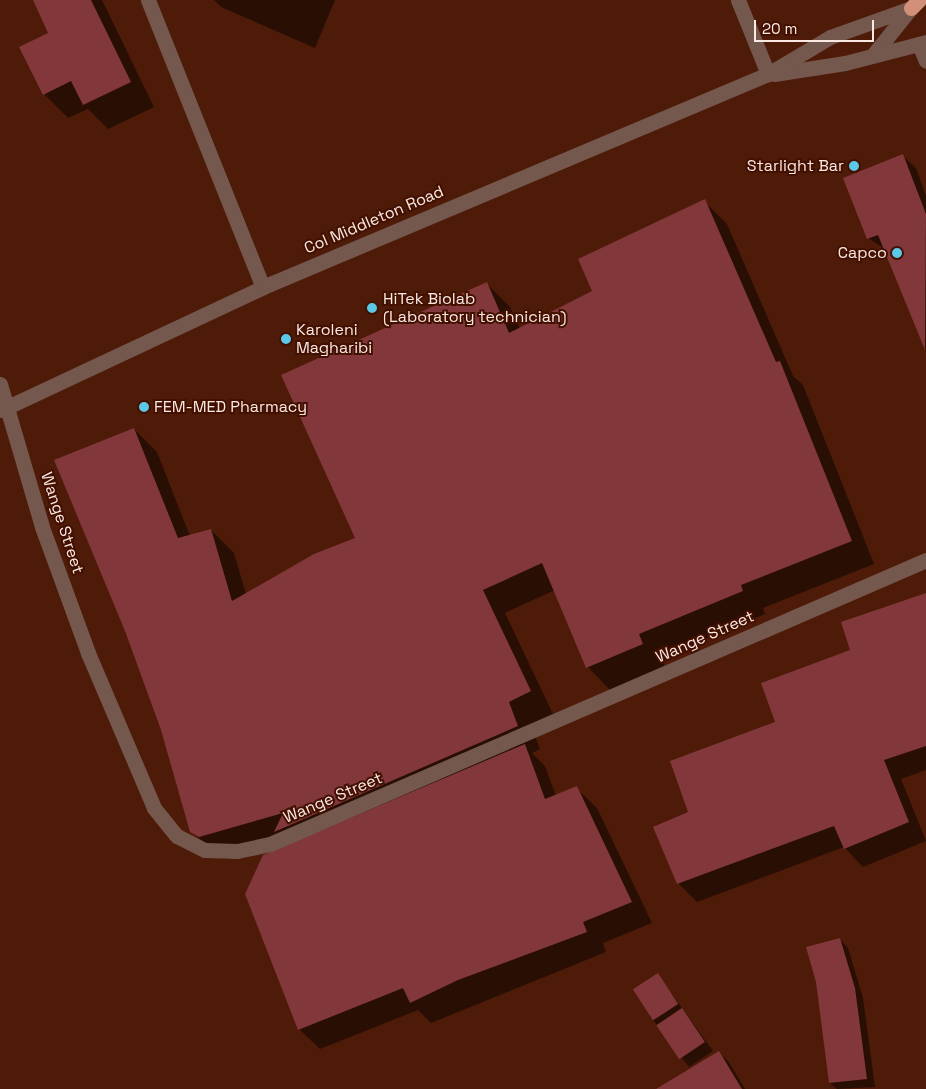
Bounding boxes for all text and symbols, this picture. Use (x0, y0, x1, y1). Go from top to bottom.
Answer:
scale bar (756, 10, 876, 42)
text: 20 m (762, 19, 797, 38)
place label: Starlight Bar (747, 156, 844, 176)
marker: Starlight Bar (848, 160, 860, 172)
street label: Col Middleton Road (301, 182, 447, 258)
place label: Capco (838, 243, 887, 263)
marker: Capco (891, 247, 903, 259)
place label: HiTek Biolab (Laboratory technician) (383, 289, 567, 327)
marker: HiTek Biolab (Laboratory technician) (365, 301, 379, 315)
place label: Karoleni Magharibi (296, 320, 372, 358)
marker: Karoleni Magharibi (280, 333, 292, 345)
place label: FEM-MED Pharmacy (154, 397, 307, 417)
marker: FEM-MED Pharmacy (138, 401, 150, 413)
street label: Wange Street (37, 470, 87, 576)
street label: Wange Street (653, 607, 757, 667)
street label: Wange Street (281, 769, 385, 827)

